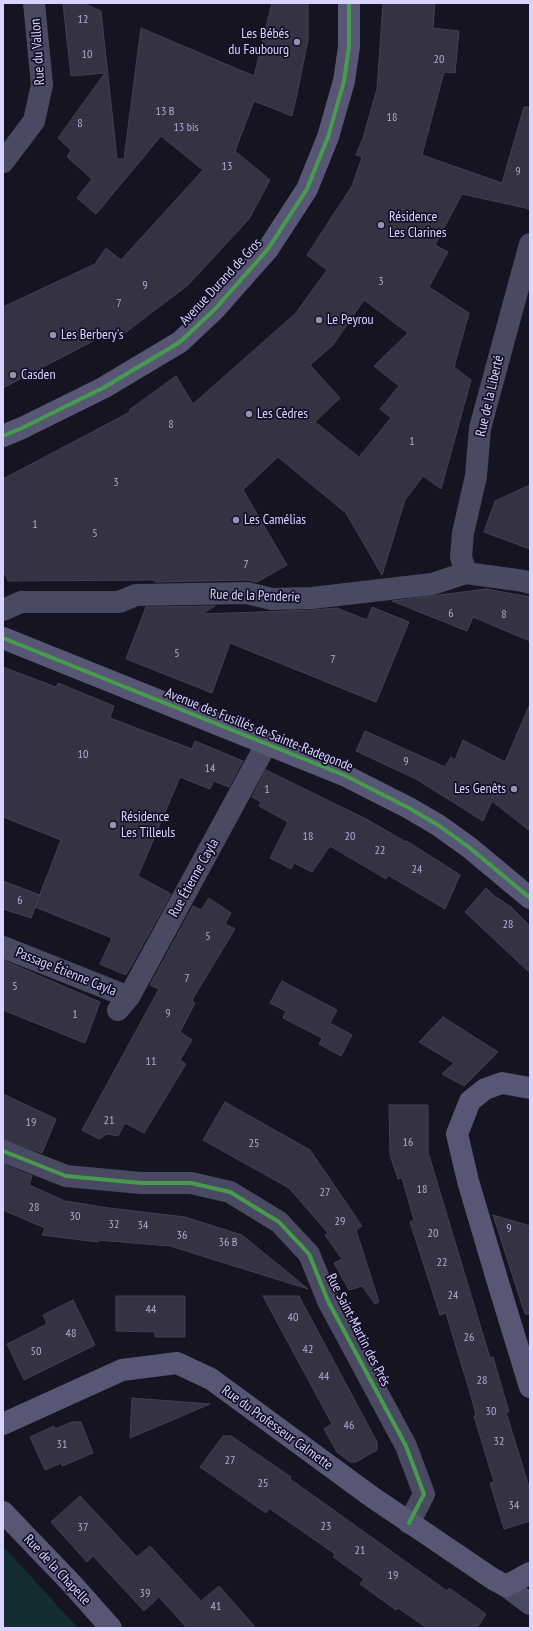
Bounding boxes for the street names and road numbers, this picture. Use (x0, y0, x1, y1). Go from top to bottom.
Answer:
street label: Rue du Vallon (27, 18, 49, 86)
street label: Avenue Durand de Gros (176, 235, 266, 329)
street label: Rue de la Liberté (473, 354, 507, 438)
street label: Rue de la Penderie (209, 586, 301, 606)
street label: Avenue des Fusillés de Sainte-Radegonde (163, 685, 355, 775)
street label: Rue Étienne Cayla (166, 836, 222, 920)
street label: Passage Étienne Cayla (13, 944, 119, 1000)
street label: Rue Saint-Martin des Prés (322, 1271, 394, 1389)
street label: Rue du Professeur Calmette (218, 1382, 336, 1474)
street label: Rue de la Chapelle (20, 1531, 94, 1609)

